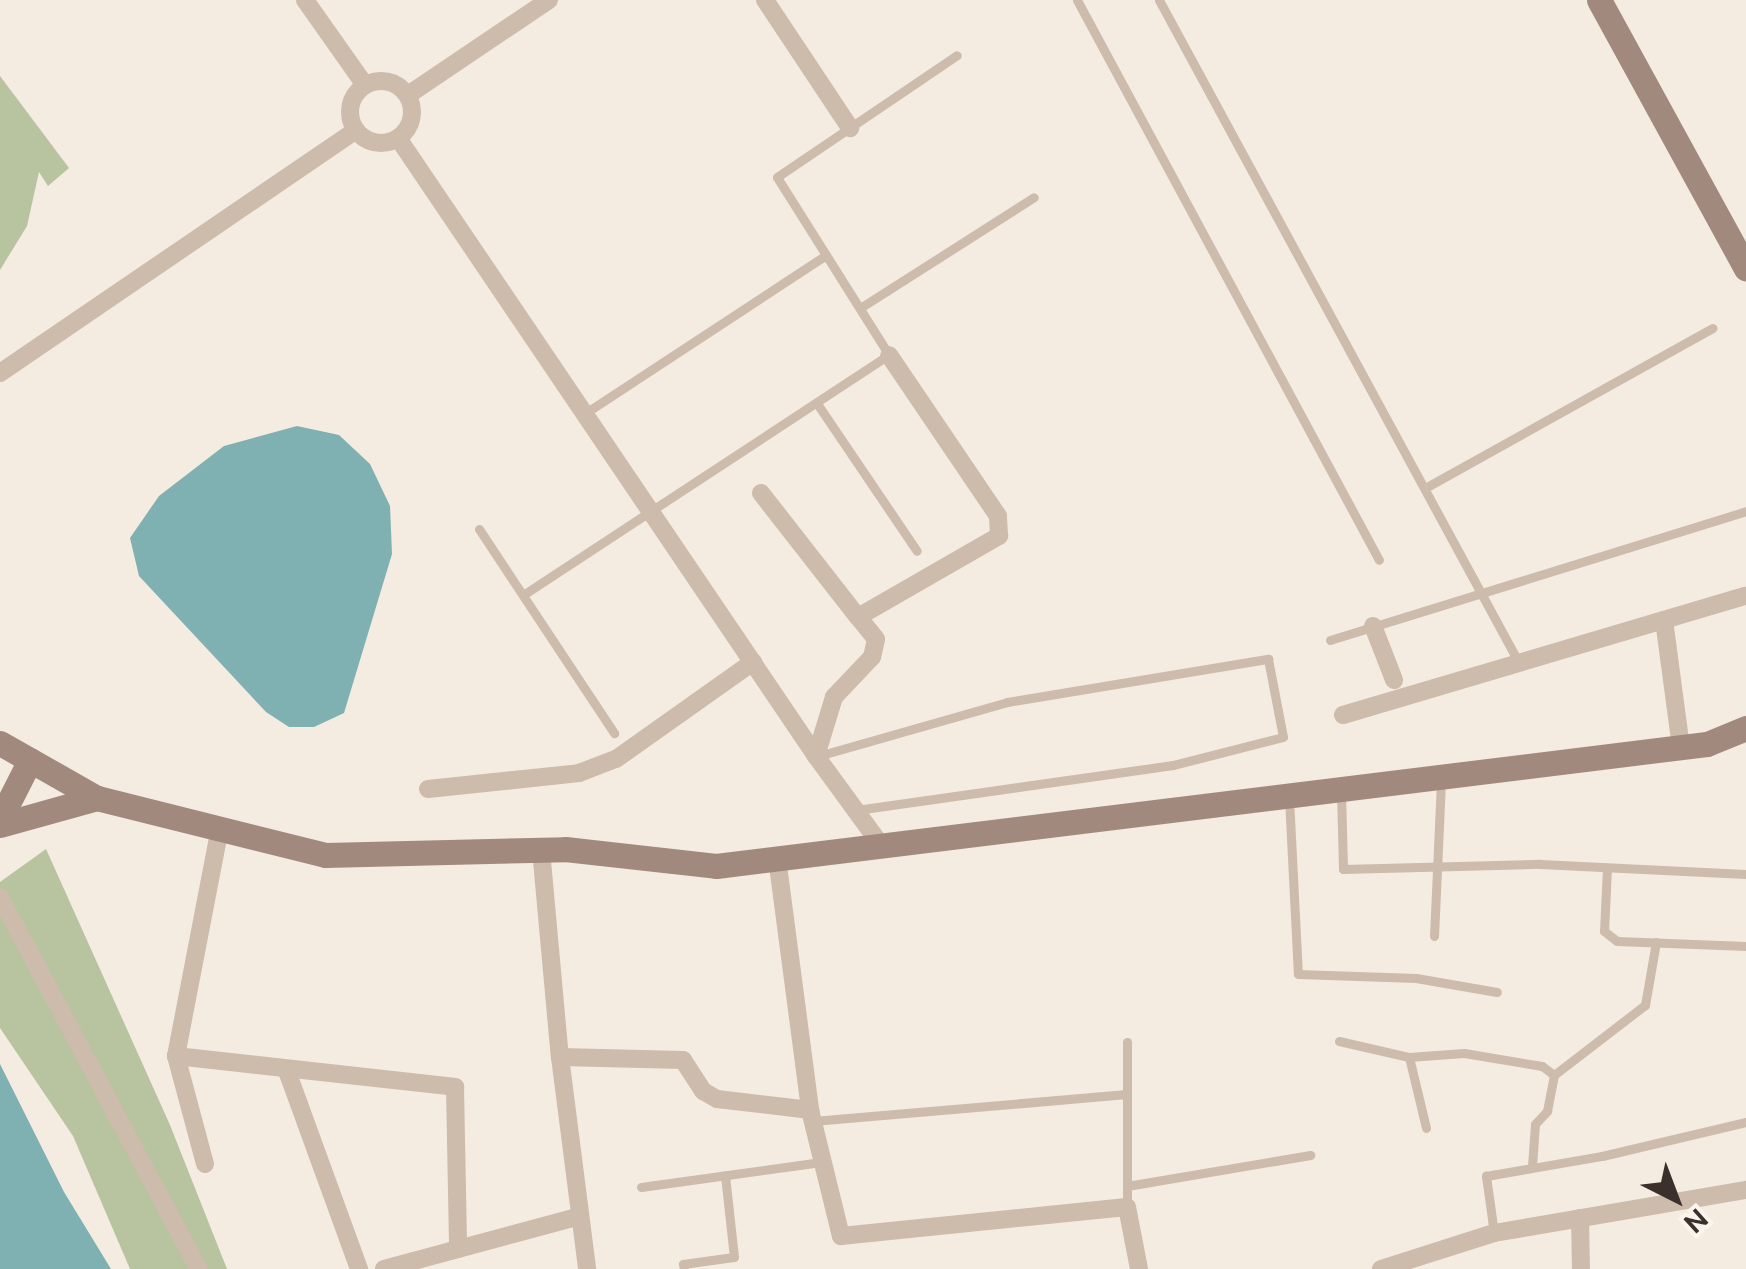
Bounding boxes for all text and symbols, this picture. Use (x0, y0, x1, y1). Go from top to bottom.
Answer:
north arrow (1626, 1149, 1726, 1249)
text: N (1678, 1203, 1715, 1240)

